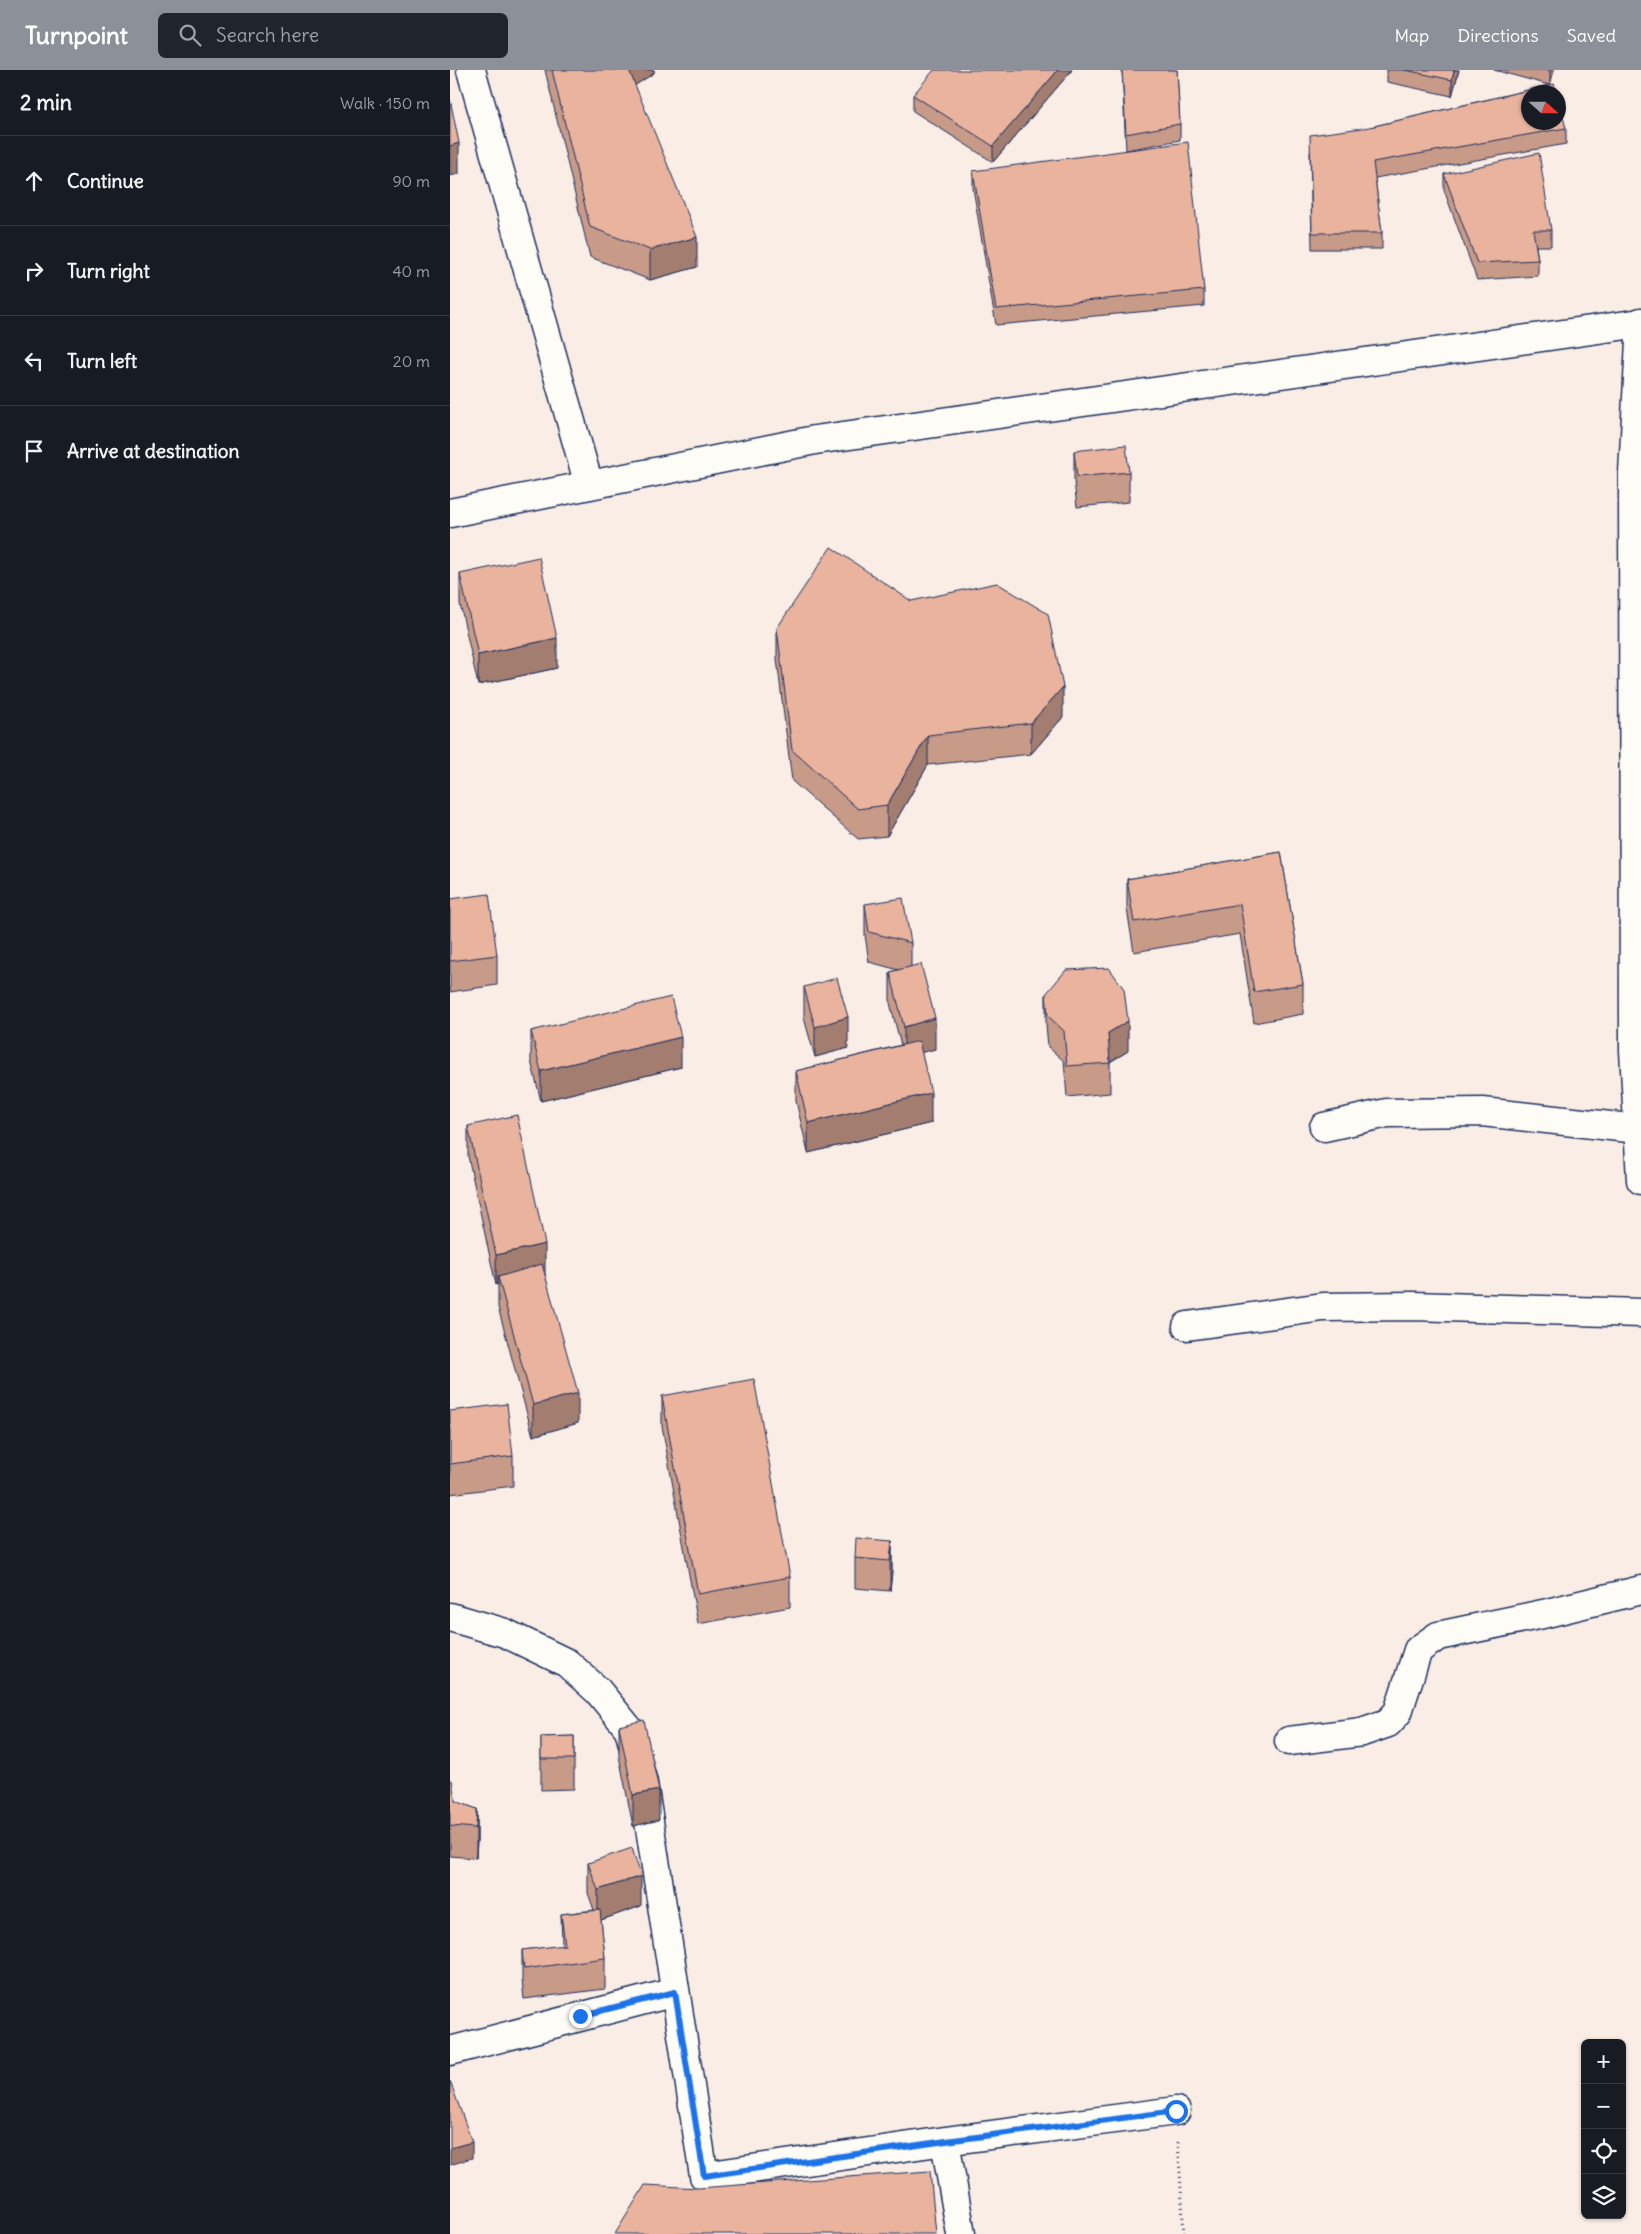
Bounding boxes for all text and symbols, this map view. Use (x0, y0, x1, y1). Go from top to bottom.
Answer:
search box (158, 13, 508, 58)
text: Turnpoint (25, 20, 128, 50)
icon: search (176, 21, 204, 49)
text: Search here (216, 23, 319, 47)
text: Map (1394, 24, 1429, 47)
text: Directions (1457, 24, 1539, 47)
text: Saved (1567, 24, 1616, 47)
north arrow (1521, 85, 1566, 130)
text: 2 min (20, 89, 72, 116)
text: Walk · 150 m (340, 93, 430, 113)
icon: ahead (20, 167, 48, 195)
text: Continue (67, 169, 144, 193)
text: 90 m (392, 171, 430, 191)
icon: right (20, 257, 48, 285)
text: Turn right (67, 259, 150, 283)
text: 40 m (392, 261, 430, 281)
icon: left (20, 347, 48, 375)
text: Turn left (67, 349, 137, 373)
text: 20 m (393, 351, 430, 371)
icon: arrive (20, 437, 48, 465)
text: Arrive at destination (67, 439, 240, 463)
route end (569, 2005, 592, 2028)
map controls (1581, 2039, 1626, 2219)
button: + (1581, 2039, 1626, 2084)
button: − (1581, 2084, 1626, 2129)
route start (1165, 2100, 1188, 2123)
button: locate (1581, 2129, 1626, 2174)
button: layers (1581, 2174, 1626, 2219)

